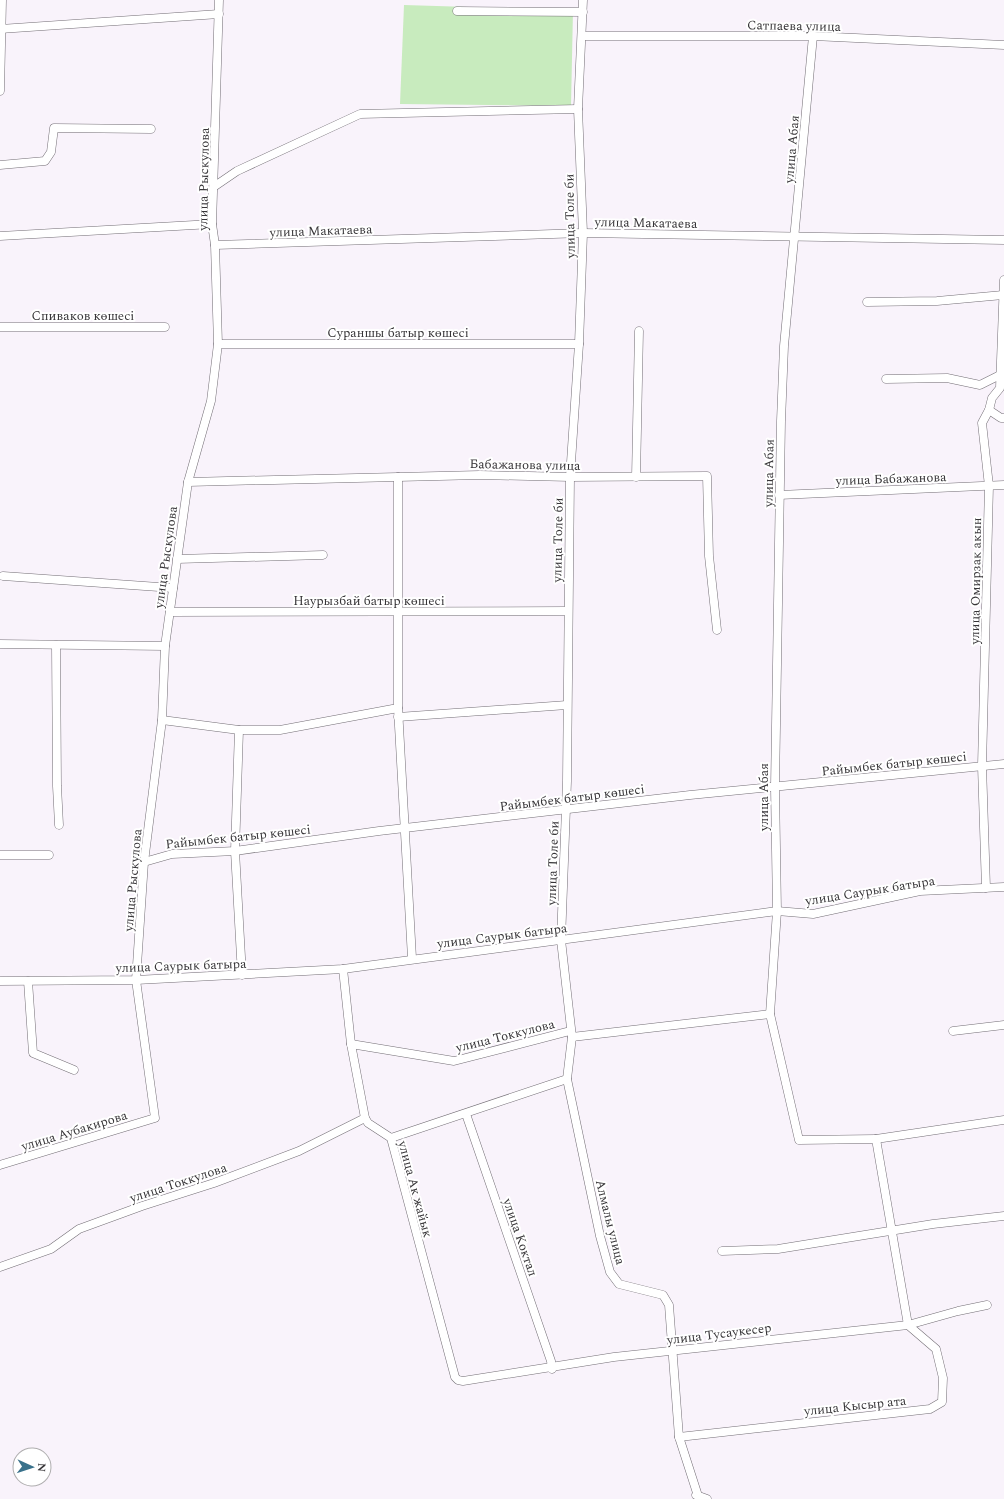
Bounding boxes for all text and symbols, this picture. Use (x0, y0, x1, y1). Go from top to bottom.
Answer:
street label: Сатпаева улица (747, 15, 842, 37)
street label: улица Абая (779, 114, 805, 185)
street label: улица Рыскулова (193, 127, 215, 232)
street label: улица Толе би (559, 173, 581, 259)
street label: улица Макатаева (593, 212, 698, 234)
street label: улица Макатаева (268, 219, 373, 243)
street label: Спиваков көшесі (32, 306, 134, 326)
street label: Сураншы батыр көшесі (327, 323, 469, 343)
street label: улица Абая (758, 439, 780, 508)
street label: Бабажанова улица (469, 454, 581, 476)
street label: улица Бабажанова (834, 467, 948, 491)
street label: улица Толе би (547, 497, 569, 584)
street label: улица Рыскулова (149, 504, 183, 611)
street label: улица Омирзак акын (965, 517, 987, 646)
street label: Наурызбай батыр көшесі (293, 591, 445, 611)
street label: Райымбек батыр көшесі (820, 746, 968, 782)
street label: улица Абая (754, 763, 774, 832)
street label: Райымбек батыр көшесі (498, 779, 646, 817)
street label: Райымбек батыр көшесі (164, 819, 312, 855)
street label: улица Толе би (541, 820, 564, 907)
street label: улица Рыскулова (118, 827, 148, 933)
street label: улица Саурык батыра (803, 871, 937, 911)
street label: улица Саурык батыра (435, 918, 569, 954)
street label: улица Саурык батыра (114, 954, 247, 978)
street label: улица Токкулова (453, 1014, 557, 1058)
street label: улица Аубакирова (18, 1105, 130, 1157)
street label: улица Ак жайык (392, 1138, 438, 1240)
street label: улица Токкулова (126, 1158, 230, 1208)
street label: Алмалы улица (590, 1178, 630, 1267)
street label: улица Коктал (497, 1195, 543, 1279)
street label: улица Тусаукесер (665, 1318, 773, 1350)
street label: улица Кысыр ата (802, 1391, 908, 1421)
north arrow (12, 1447, 52, 1487)
text: N (33, 1463, 50, 1472)

